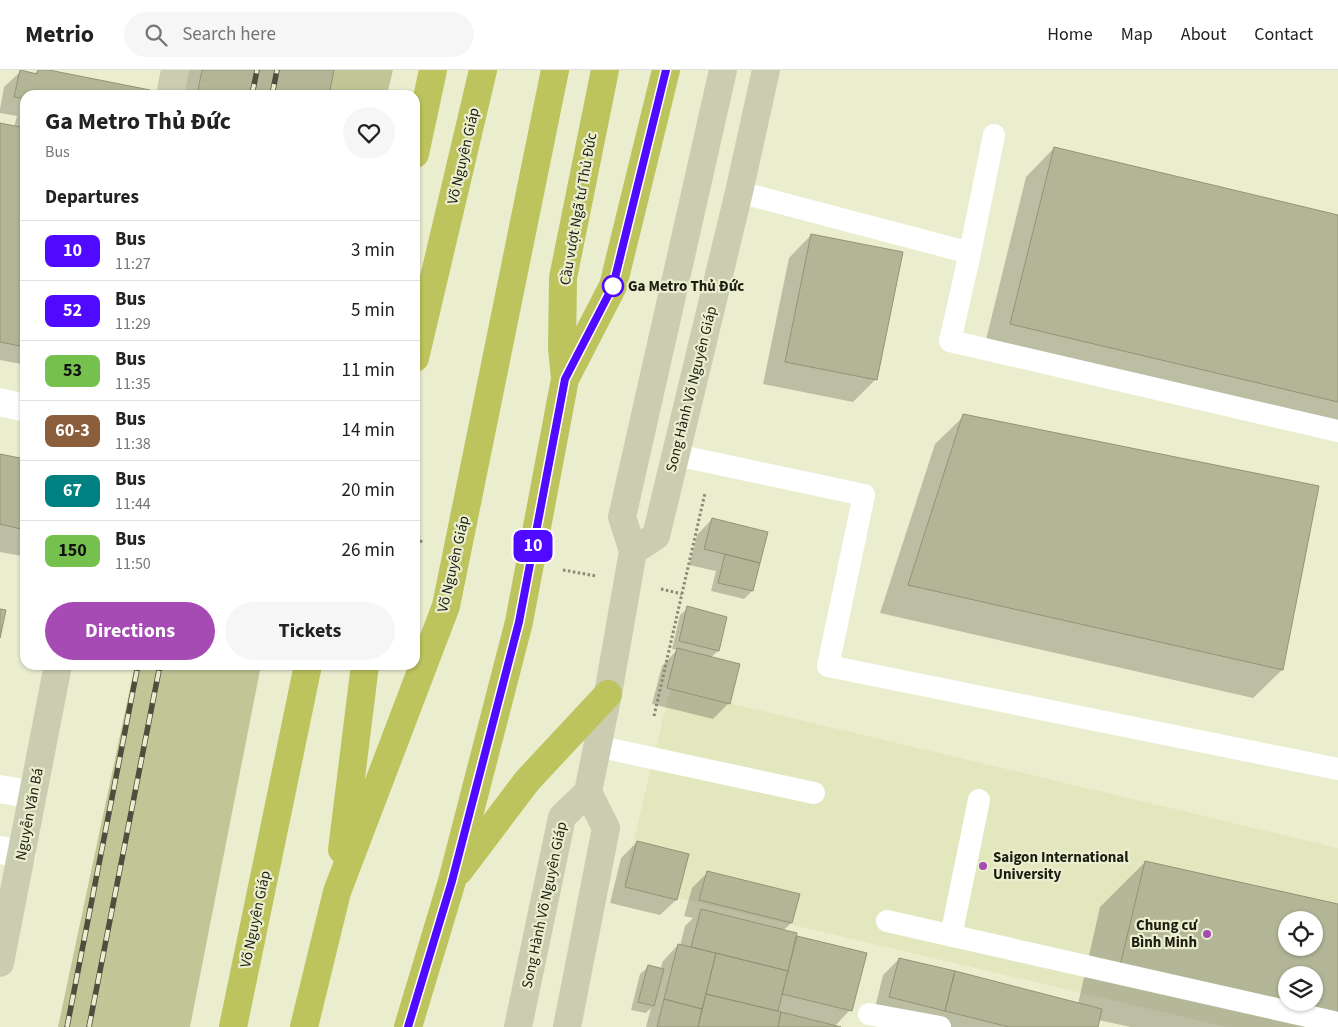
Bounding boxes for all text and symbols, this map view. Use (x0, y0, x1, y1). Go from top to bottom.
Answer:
search box (124, 12, 474, 57)
text: Metrio (25, 17, 94, 52)
icon: search (142, 21, 170, 49)
text: Search here (182, 21, 276, 48)
text: Home (1047, 22, 1093, 47)
text: Map (1121, 22, 1153, 47)
text: About (1181, 22, 1226, 47)
text: Contact (1254, 22, 1313, 47)
text: Ga Metro Thủ Đức (45, 104, 231, 139)
street label: Võ Nguyên Giáp (442, 106, 485, 206)
button: heart (343, 107, 395, 159)
street label: Cầu vượt Ngã tư Thủ Đức (555, 131, 602, 287)
text: Bus (45, 141, 70, 163)
text: Departures (45, 184, 139, 211)
text: Bus (115, 226, 146, 253)
text: 3 min (351, 237, 395, 264)
text: 10 (63, 238, 82, 263)
text: 11:27 (115, 253, 151, 275)
marker: Ga Metro Thủ Đức (602, 275, 624, 297)
place label: Ga Metro Thủ Đức (628, 276, 744, 297)
text: Bus (115, 286, 146, 313)
text: 5 min (351, 297, 395, 324)
text: 52 (63, 298, 82, 323)
street label: Song Hành Võ Nguyên Giáp (661, 304, 722, 474)
text: 11:29 (115, 313, 151, 335)
text: Bus (115, 346, 146, 373)
text: 11 min (341, 357, 395, 384)
text: 53 (63, 358, 82, 383)
text: 11:35 (115, 373, 151, 395)
text: Bus (115, 406, 146, 433)
text: 14 min (341, 417, 395, 444)
text: 60-3 (55, 418, 90, 443)
text: 11:38 (115, 433, 151, 455)
text: Bus (115, 466, 146, 493)
text: 20 min (341, 477, 395, 504)
text: 67 (63, 478, 82, 503)
text: 11:44 (115, 493, 151, 515)
street label: Võ Nguyên Giáp (432, 514, 475, 614)
text: Bus (115, 526, 146, 553)
line badge: 10 (510, 530, 556, 562)
text: 10 (523, 533, 543, 558)
text: 26 min (341, 537, 395, 564)
text: 150 (58, 538, 87, 563)
text: 11:50 (115, 553, 151, 575)
button: Directions (45, 602, 215, 660)
button: Tickets (225, 602, 395, 660)
street label: Nguyễn Văn Bá (10, 766, 49, 862)
street label: Song Hành Võ Nguyên Giáp (517, 820, 572, 990)
place label: Saigon International University (993, 847, 1129, 885)
marker: Saigon International University (977, 860, 989, 872)
street label: Võ Nguyên Giáp (235, 869, 276, 969)
map controls (1278, 911, 1323, 1011)
button: locate (1278, 911, 1323, 956)
place label: Chung cư Bình Minh (1131, 915, 1198, 953)
marker: Chung cư Bình Minh (1201, 928, 1213, 940)
button: layers (1278, 966, 1323, 1011)

